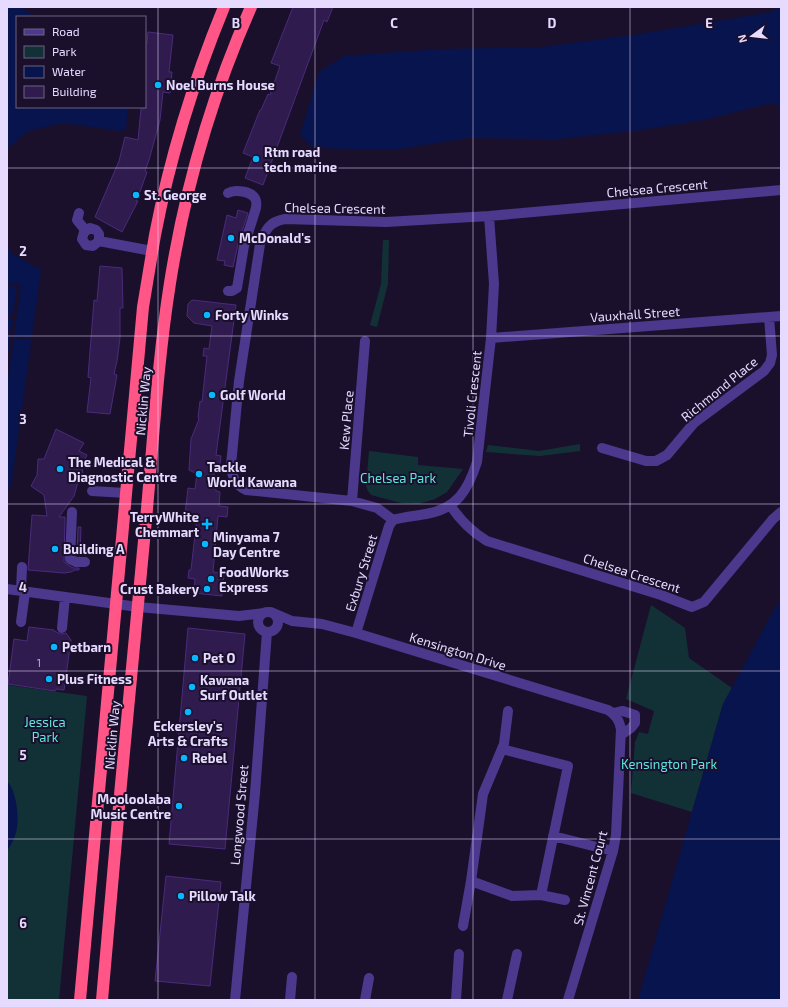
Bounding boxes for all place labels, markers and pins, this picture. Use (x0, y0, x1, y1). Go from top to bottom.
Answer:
place label: Noel Burns House (166, 77, 275, 93)
marker: Noel Burns House (153, 80, 163, 90)
place label: Rtm road tech marine (264, 144, 337, 175)
marker: Rtm road tech marine (251, 154, 261, 164)
place label: St. George (144, 187, 207, 203)
marker: St. George (131, 190, 141, 200)
place label: McDonald's (239, 230, 311, 246)
marker: McDonald's (226, 233, 236, 243)
place label: Forty Winks (215, 307, 289, 323)
marker: Forty Winks (202, 310, 212, 320)
place label: Golf World (220, 387, 286, 403)
marker: Golf World (207, 390, 217, 400)
place label: The Medical & Diagnostic Centre (68, 454, 177, 485)
place label: Tackle World Kawana (207, 459, 297, 490)
marker: The Medical & Diagnostic Centre (55, 464, 65, 474)
marker: Tackle World Kawana (194, 469, 204, 479)
place label: TerryWhite Chemmart (130, 509, 200, 540)
marker: TerryWhite Chemmart (202, 519, 212, 529)
place label: Minyama 7 Day Centre (213, 529, 280, 560)
marker: Minyama 7 Day Centre (200, 539, 210, 549)
place label: Building A (63, 541, 125, 557)
marker: Building A (50, 544, 60, 554)
place label: FoodWorks Express (219, 564, 289, 595)
marker: FoodWorks Express (206, 574, 216, 584)
place label: Crust Bakery (120, 581, 200, 597)
marker: Crust Bakery (202, 584, 212, 594)
place label: Petbarn (62, 639, 111, 655)
marker: Petbarn (49, 642, 59, 652)
place label: Pet O (203, 650, 235, 666)
marker: Pet O (190, 653, 200, 663)
place label: Plus Fitness (57, 671, 132, 687)
place label: Kawana Surf Outlet (200, 672, 268, 703)
marker: Plus Fitness (44, 674, 54, 684)
marker: Kawana Surf Outlet (187, 682, 197, 692)
marker: Eckersley's Arts & Crafts (183, 707, 193, 717)
place label: Eckersley's Arts & Crafts (148, 718, 228, 749)
place label: Rebel (192, 750, 228, 766)
marker: Rebel (179, 753, 189, 763)
place label: Mooloolaba Music Centre (91, 791, 171, 822)
marker: Mooloolaba Music Centre (174, 801, 184, 811)
place label: Pillow Talk (189, 888, 256, 904)
marker: Pillow Talk (176, 891, 186, 901)

